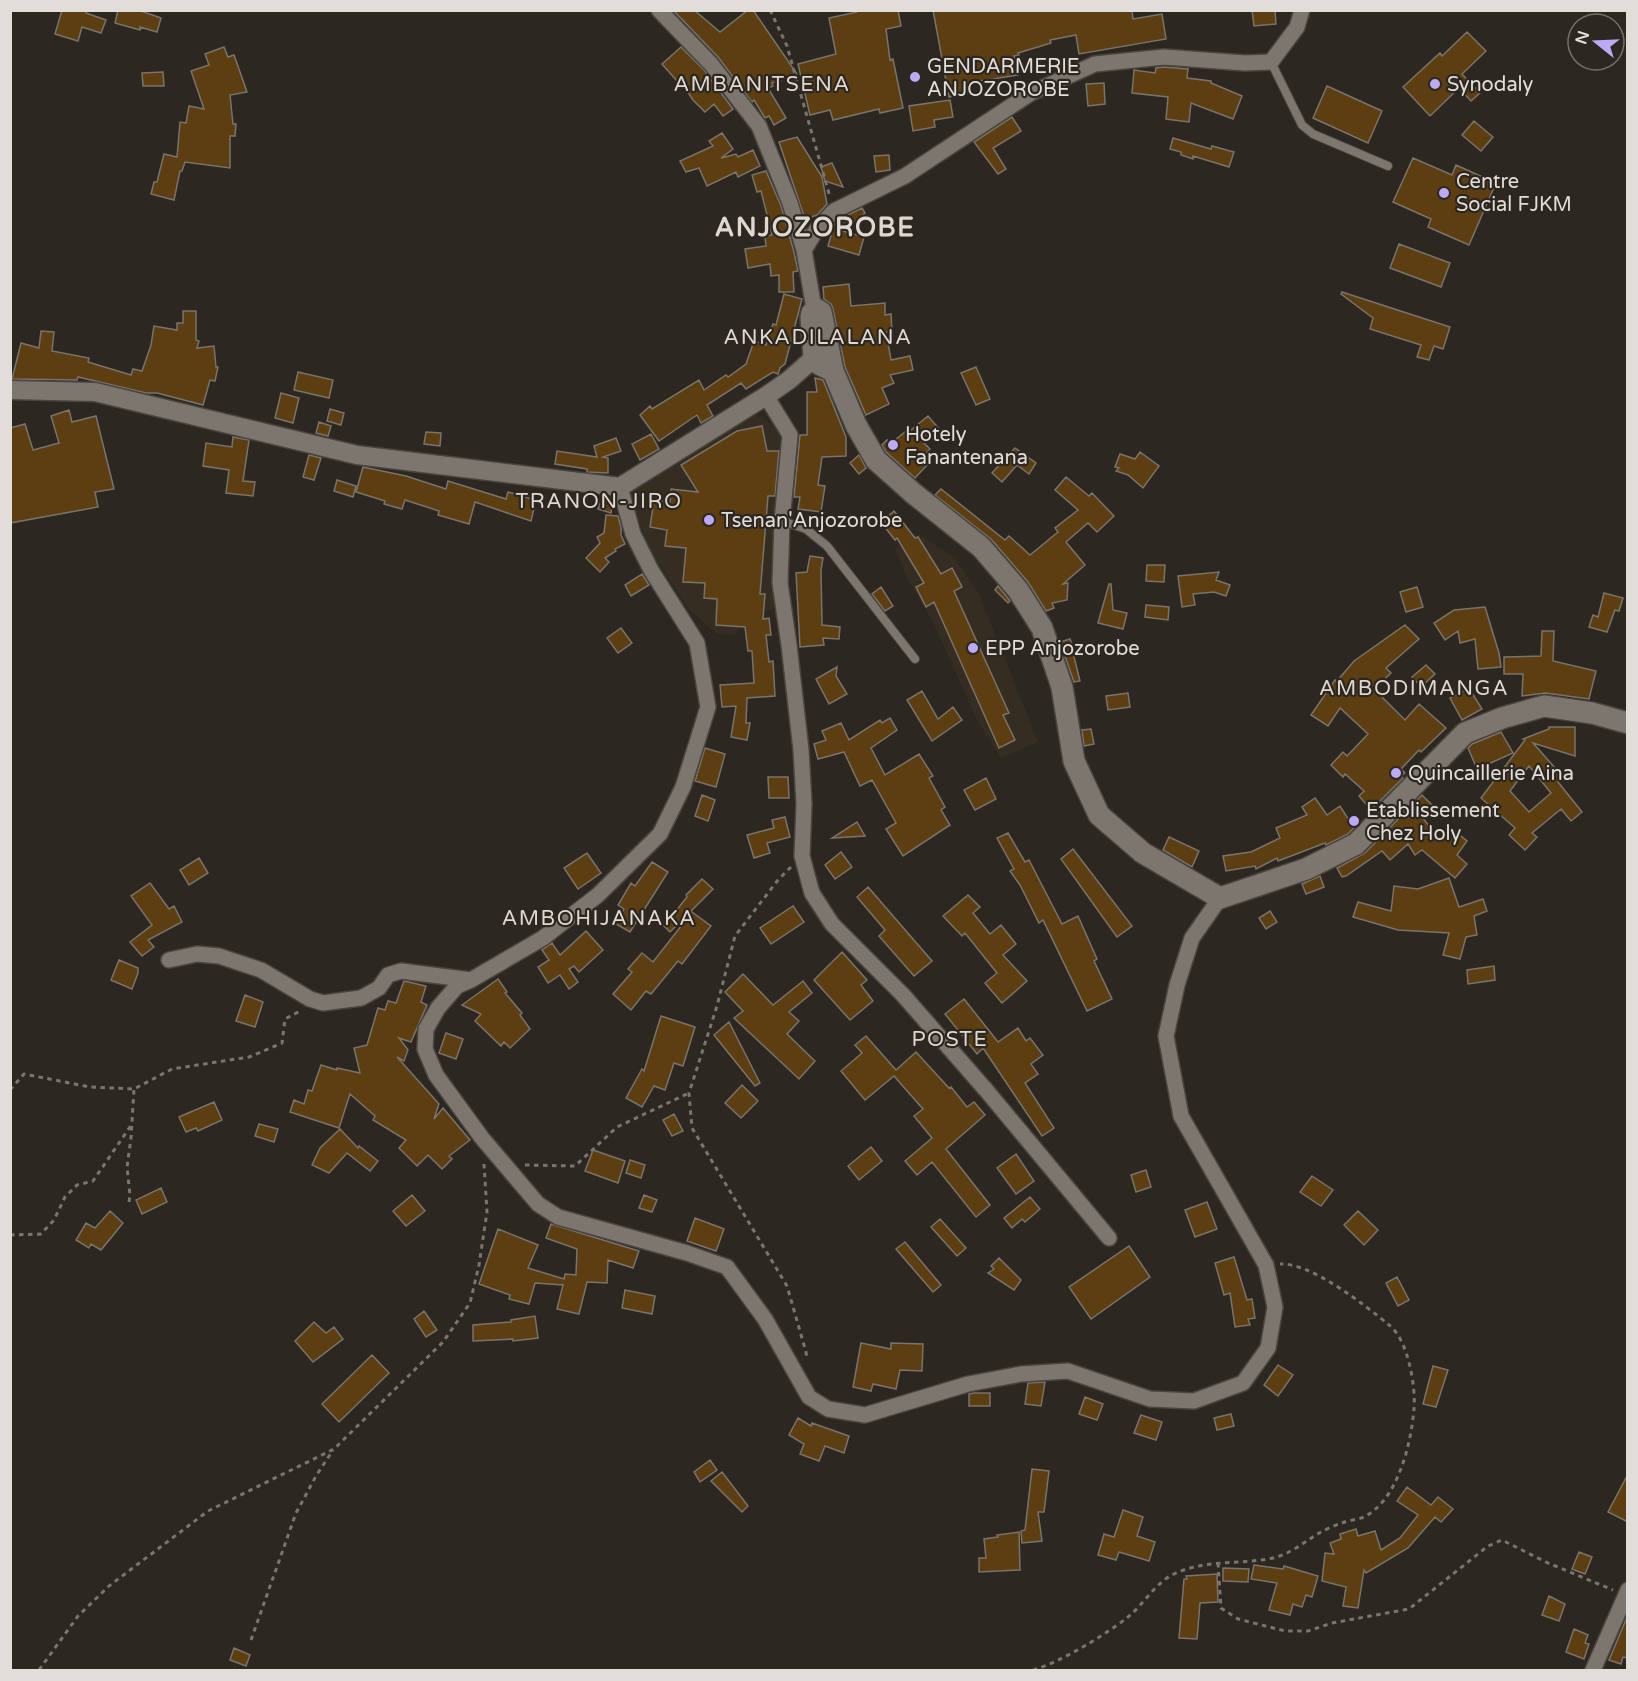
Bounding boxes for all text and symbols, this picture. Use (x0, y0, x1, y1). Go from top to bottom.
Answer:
north arrow (1566, 12, 1626, 72)
text: N (1571, 28, 1594, 47)
place label: GENDARMERIE ANJOZOROBE (927, 55, 1080, 102)
marker: GENDARMERIE ANJOZOROBE (908, 70, 922, 84)
district label: AMBANITSENA (673, 72, 851, 97)
place label: Synodaly (1447, 73, 1534, 97)
marker: Synodaly (1428, 77, 1442, 91)
place label: Centre Social FJKM (1456, 170, 1572, 217)
marker: Centre Social FJKM (1437, 186, 1451, 200)
district label: ANJOZOROBE (715, 212, 915, 243)
district label: ANKADILALANA (724, 325, 912, 350)
place label: Hotely Fanantenana (905, 423, 1028, 470)
marker: Hotely Fanantenana (886, 438, 900, 452)
district label: TRANON-JIRO (515, 489, 683, 514)
place label: Tsenan'Anjozorobe (721, 509, 902, 533)
marker: Tsenan'Anjozorobe (702, 513, 716, 527)
place label: EPP Anjozorobe (985, 637, 1140, 661)
marker: EPP Anjozorobe (966, 641, 980, 655)
district label: AMBODIMANGA (1319, 676, 1509, 701)
place label: Quincaillerie Aina (1408, 762, 1574, 786)
marker: Quincaillerie Aina (1389, 766, 1403, 780)
place label: Etablissement Chez Holy (1366, 799, 1500, 846)
marker: Etablissement Chez Holy (1347, 814, 1361, 828)
district label: AMBOHIJANAKA (502, 906, 696, 931)
district label: POSTE (911, 1027, 989, 1052)

